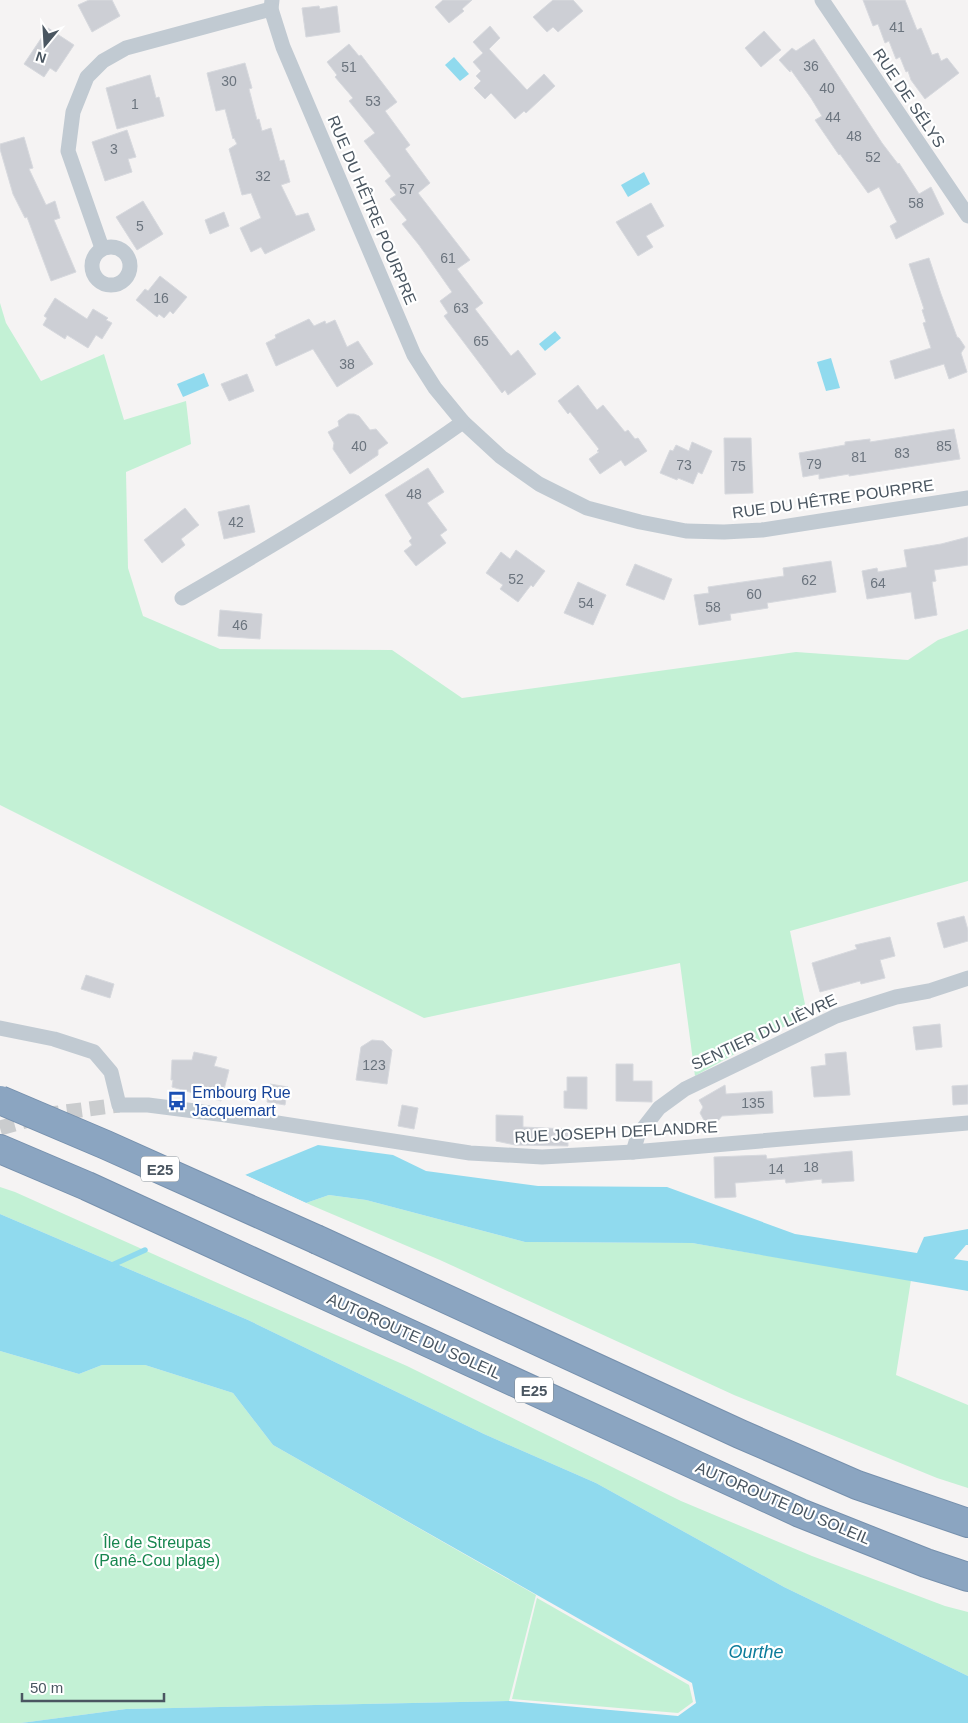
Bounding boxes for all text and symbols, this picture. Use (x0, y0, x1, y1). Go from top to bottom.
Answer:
house number: 41 (889, 19, 905, 35)
north arrow (20, 20, 70, 70)
street label: RUE DE SÉLYS (870, 45, 949, 151)
text: N (34, 48, 48, 67)
house number: 36 (803, 58, 819, 74)
house number: 51 (341, 59, 357, 75)
house number: 30 (221, 73, 237, 89)
house number: 40 (819, 80, 835, 96)
house number: 53 (365, 93, 381, 109)
house number: 1 (131, 96, 139, 112)
house number: 44 (825, 109, 841, 125)
street label: RUE DU HÊTRE POURPRE (324, 113, 421, 307)
house number: 48 (846, 128, 862, 144)
house number: 3 (110, 141, 118, 157)
house number: 52 (865, 149, 881, 165)
house number: 32 (255, 168, 271, 184)
house number: 57 (399, 181, 415, 197)
house number: 58 (908, 195, 924, 211)
house number: 5 (136, 218, 144, 234)
house number: 61 (440, 250, 456, 266)
house number: 16 (153, 290, 169, 306)
house number: 63 (453, 300, 469, 316)
house number: 65 (473, 333, 489, 349)
house number: 38 (339, 356, 355, 372)
house number: 40 (351, 438, 367, 454)
house number: 85 (936, 438, 952, 454)
house number: 83 (894, 445, 910, 461)
house number: 81 (851, 449, 867, 465)
house number: 79 (806, 456, 822, 472)
house number: 73 (676, 457, 692, 473)
house number: 75 (730, 458, 746, 474)
street label: RUE DU HÊTRE POURPRE (731, 475, 935, 522)
house number: 48 (406, 486, 422, 502)
house number: 42 (228, 514, 244, 530)
house number: 52 (508, 571, 524, 587)
house number: 62 (801, 572, 817, 588)
house number: 64 (870, 575, 886, 591)
house number: 60 (746, 586, 762, 602)
house number: 54 (578, 595, 594, 611)
house number: 58 (705, 599, 721, 615)
house number: 46 (232, 617, 248, 633)
street label: SENTIER DU LIÈVRE (688, 990, 839, 1073)
house number: 123 (362, 1057, 386, 1073)
place label: Embourg Rue Jacquemart (192, 1084, 291, 1119)
bus stop icon: Embourg Rue Jacquemart (166, 1090, 188, 1112)
house number: 135 (741, 1095, 765, 1111)
street label: RUE JOSEPH DEFLANDRE (514, 1118, 718, 1146)
road number: E25 (141, 1156, 179, 1182)
house number: 18 (803, 1159, 819, 1175)
house number: 14 (768, 1161, 784, 1177)
street label: AUTOROUTE DU SOLEIL (325, 1290, 504, 1382)
road number: E25 (515, 1378, 553, 1402)
street label: AUTOROUTE DU SOLEIL (693, 1458, 873, 1548)
park label: Île de Streupas (Panê-Cou plage) (94, 1533, 220, 1569)
water label: Ourthe (728, 1642, 784, 1662)
scale bar (22, 1670, 165, 1702)
text: 50 m (30, 1679, 63, 1696)

